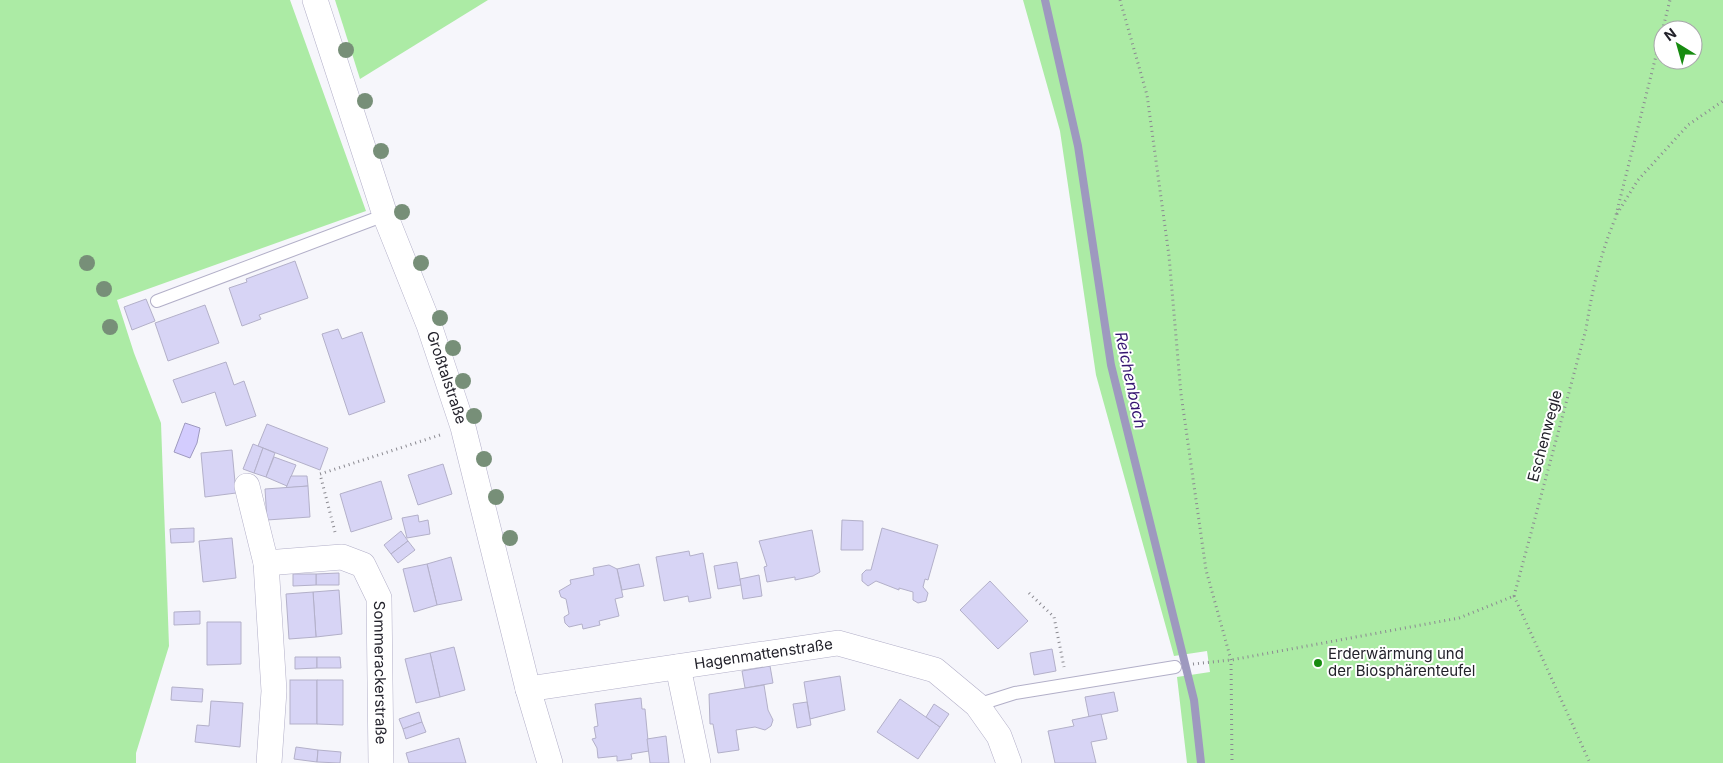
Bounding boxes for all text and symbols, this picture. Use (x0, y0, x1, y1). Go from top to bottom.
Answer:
north arrow (1653, 20, 1703, 70)
text: N (1660, 24, 1679, 44)
street label: Großtalstraße (423, 328, 471, 426)
water label: Reichenbach (1111, 330, 1151, 430)
street label: Eschenwegle (1523, 388, 1566, 484)
street label: Sommerackerstraße (370, 601, 391, 745)
street label: Hagenmattenstraße (693, 634, 834, 673)
place label: Erderwärmung und der Biosphärenteufel (1328, 644, 1476, 680)
marker: Erderwärmung und der Biosphärenteufel (1312, 657, 1324, 669)

